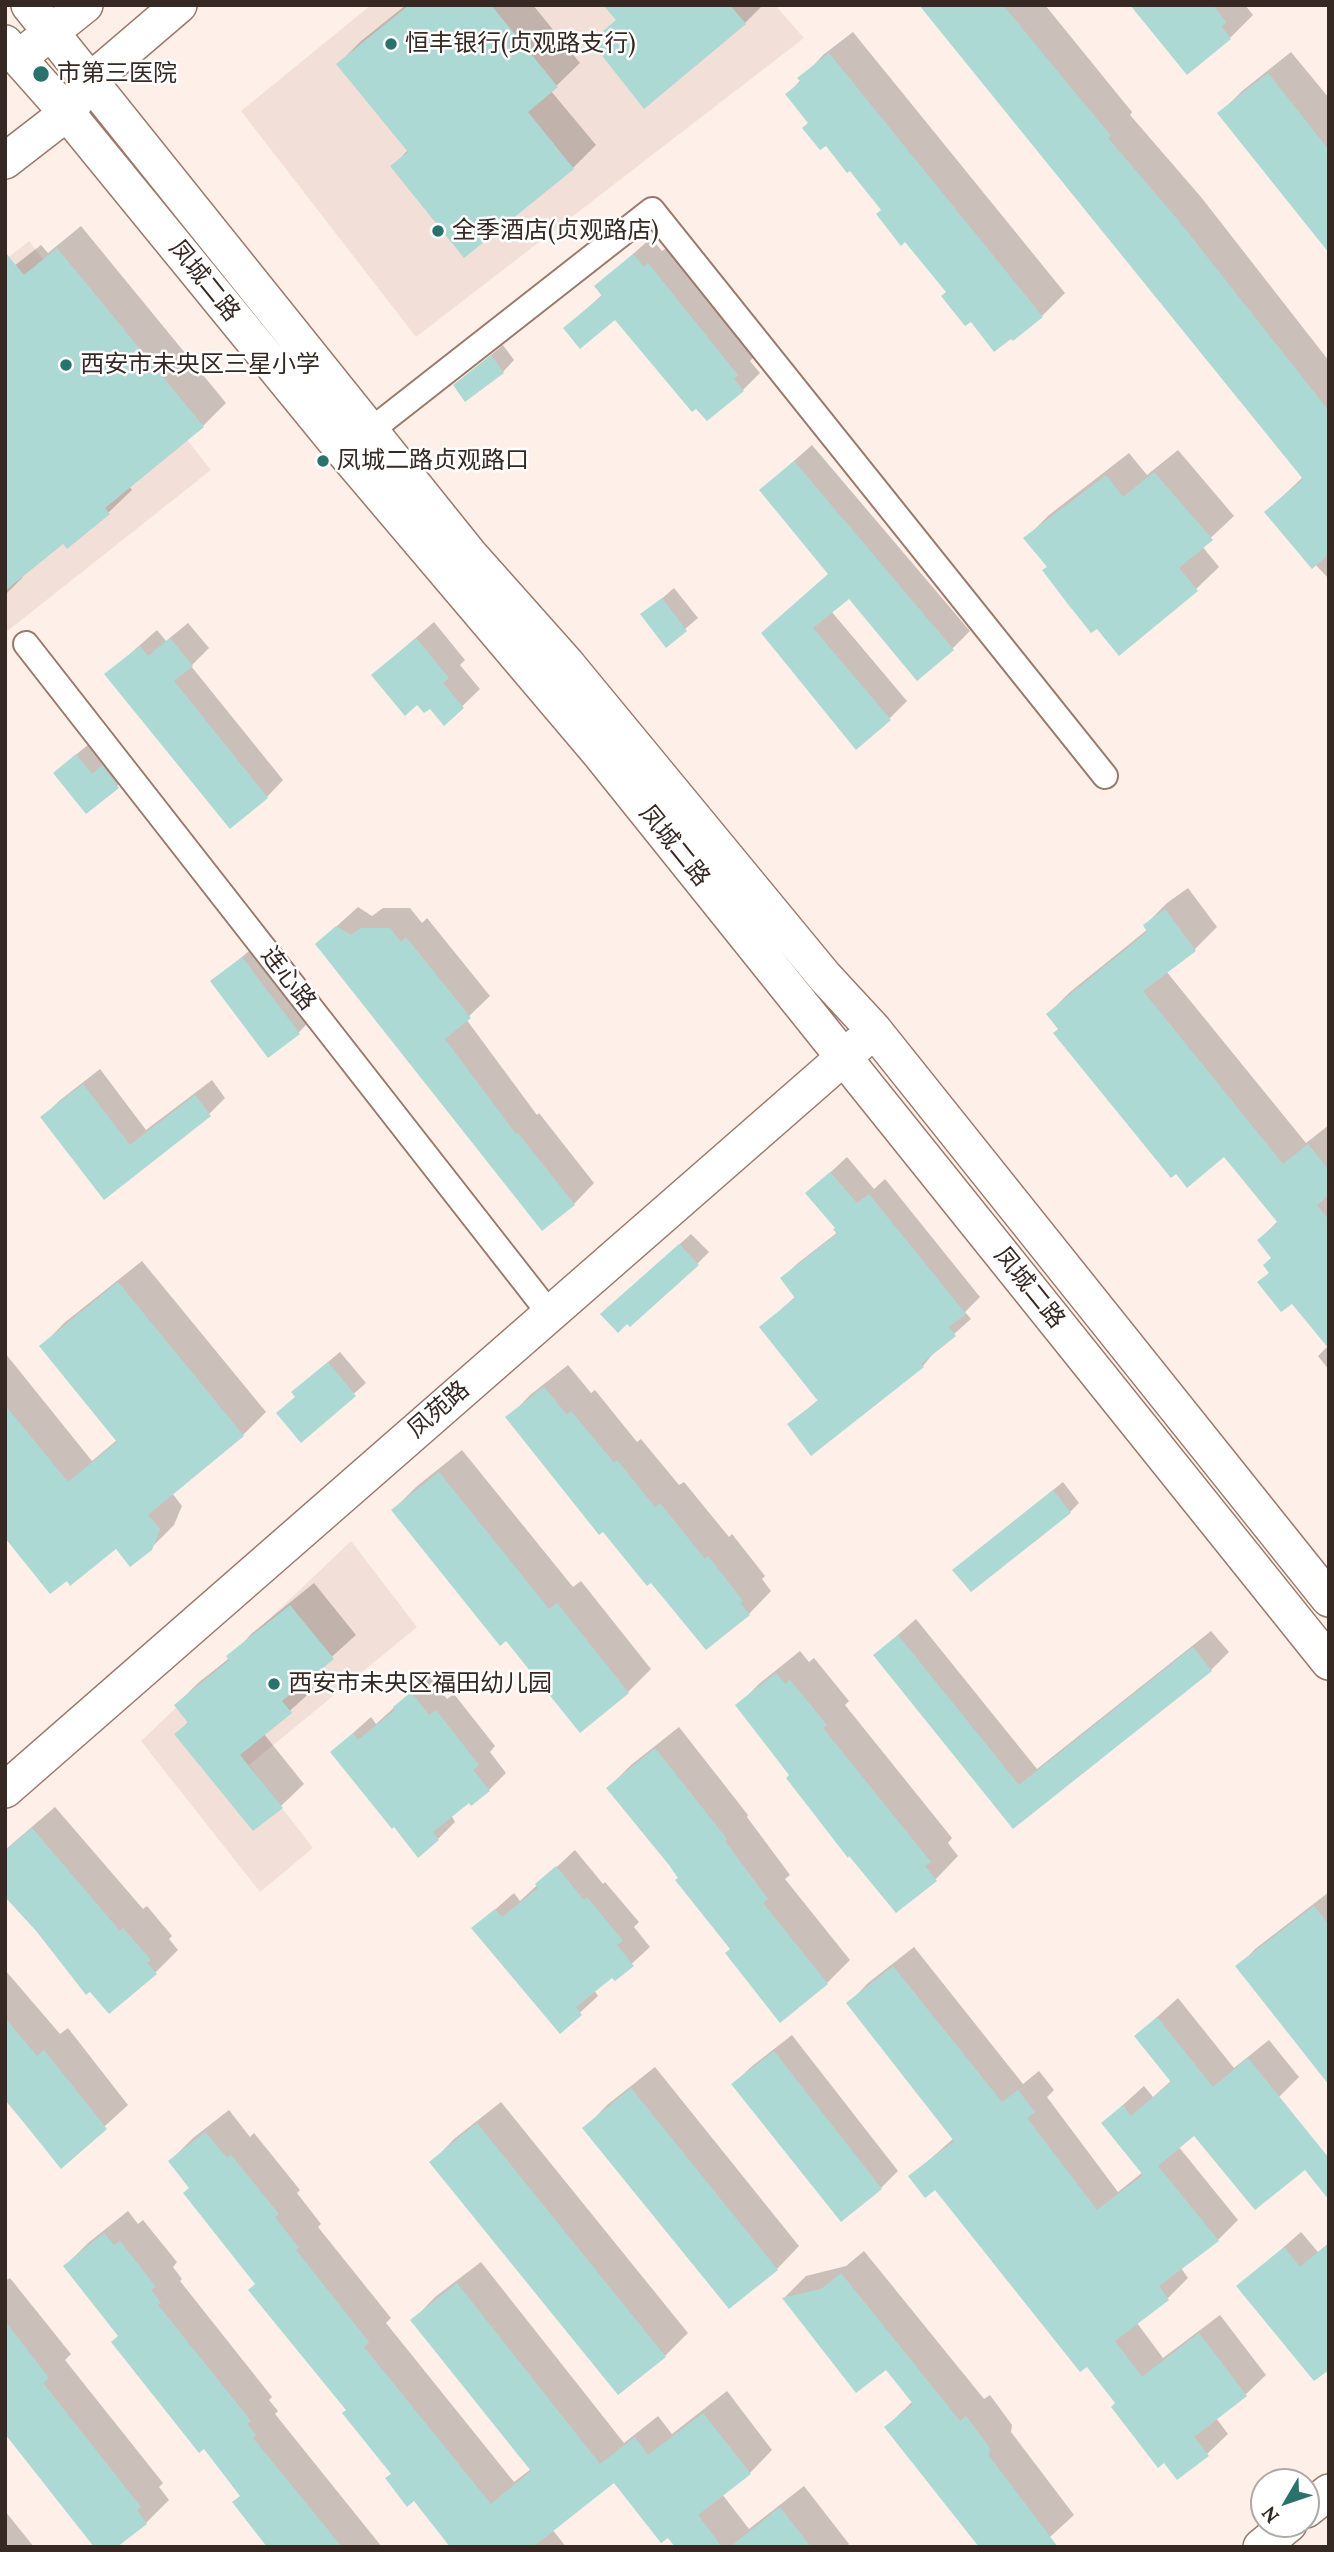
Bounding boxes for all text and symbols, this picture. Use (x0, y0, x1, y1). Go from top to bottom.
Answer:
place label: 恒丰银行(贞观路支行) (405, 30, 636, 58)
marker: 恒丰银行(贞观路支行) (383, 36, 399, 52)
place label: 市第三医院 (57, 60, 177, 88)
marker: 市第三医院 (31, 64, 51, 84)
place label: 全季酒店(贞观路店) (452, 217, 659, 245)
marker: 全季酒店(贞观路店) (430, 223, 446, 239)
street label: 凤城二路 (163, 235, 245, 327)
place label: 西安市未央区三星小学 (80, 351, 320, 379)
marker: 西安市未央区三星小学 (58, 357, 74, 373)
place label: 凤城二路贞观路口 (337, 447, 529, 475)
marker: 凤城二路贞观路口 (315, 453, 331, 469)
street label: 凤城二路 (633, 800, 715, 892)
street label: 连心路 (254, 942, 322, 1016)
street label: 凤城二路 (988, 1242, 1070, 1334)
street label: 凤苑路 (402, 1376, 476, 1444)
place label: 西安市未央区福田幼儿园 (288, 1670, 552, 1698)
marker: 西安市未央区福田幼儿园 (266, 1676, 282, 1692)
north arrow (1250, 2468, 1320, 2538)
text: N (1256, 2502, 1284, 2528)

